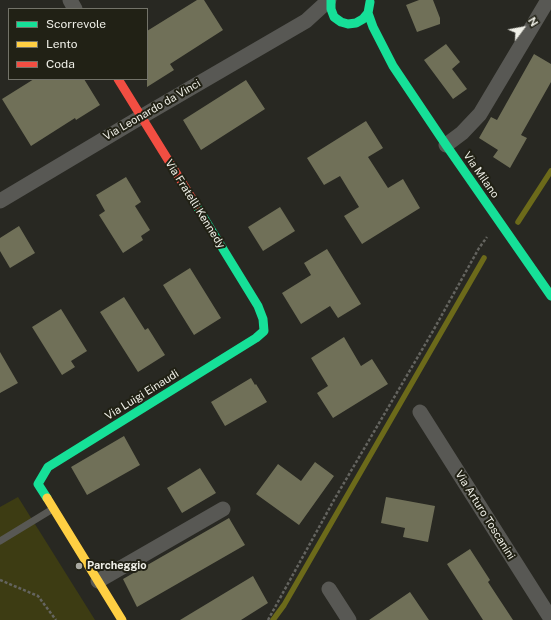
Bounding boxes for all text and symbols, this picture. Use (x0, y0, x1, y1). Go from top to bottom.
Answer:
legend (8, 8, 148, 80)
north arrow (503, 8, 543, 48)
text: N (526, 15, 541, 28)
text: Scorrevole (46, 17, 106, 31)
text: Lento (46, 37, 77, 51)
text: Coda (46, 57, 75, 71)
street label: Via Leonardo da Vinci (101, 77, 203, 143)
street label: Via Milano (460, 149, 502, 201)
street label: Via Fratelli Kennedy (162, 157, 228, 251)
street label: Via Luigi Einaudi (103, 367, 181, 423)
street label: Via Arturo Toscanini (452, 468, 518, 562)
place label: Parcheggio (87, 559, 147, 573)
marker: Parcheggio (74, 561, 84, 571)

